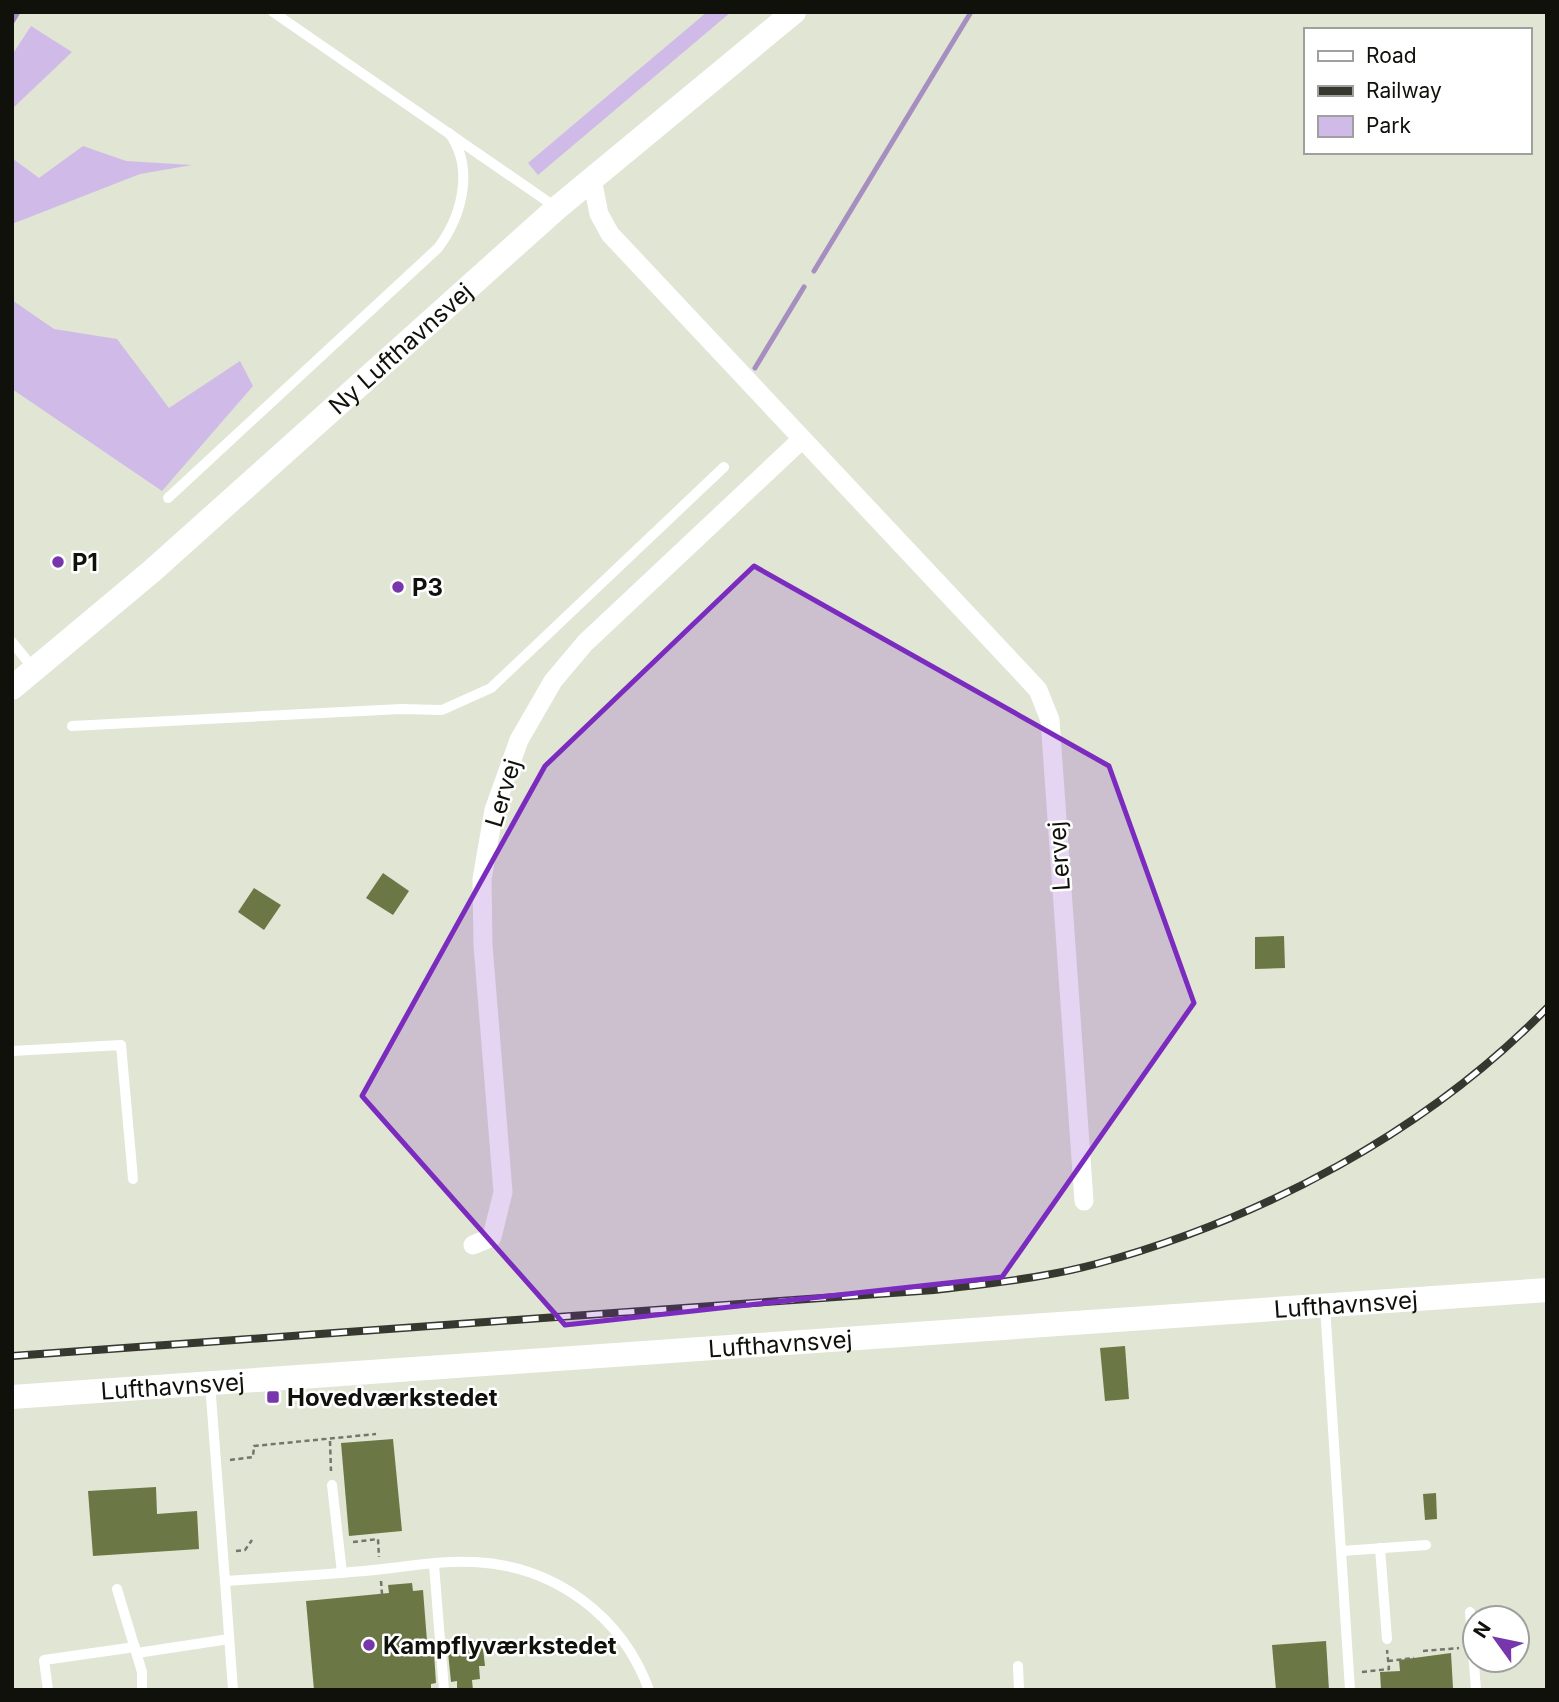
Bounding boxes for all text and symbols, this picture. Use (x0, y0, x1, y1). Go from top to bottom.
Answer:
legend (1304, 28, 1531, 154)
text: Road (1366, 43, 1417, 68)
text: Railway (1366, 78, 1442, 103)
text: Park (1366, 113, 1411, 138)
street label: Ny Lufthavnsvej (323, 277, 478, 420)
place label: P1 (72, 548, 98, 577)
marker: P1 (50, 554, 66, 570)
place label: P3 (412, 573, 443, 602)
marker: P3 (390, 579, 406, 595)
street label: Lervej (479, 755, 527, 831)
street label: Lervej (1042, 820, 1076, 892)
street label: Lufthavnsvej (1273, 1285, 1419, 1324)
street label: Lufthavnsvej (707, 1324, 853, 1363)
street label: Lufthavnsvej (100, 1366, 246, 1405)
place label: Hovedværkstedet (287, 1383, 498, 1412)
marker: Hovedværkstedet (265, 1389, 281, 1405)
north arrow (1461, 1604, 1531, 1674)
text: N (1469, 1618, 1496, 1642)
place label: Kampflyværkstedet (383, 1631, 617, 1660)
marker: Kampflyværkstedet (361, 1637, 377, 1653)

